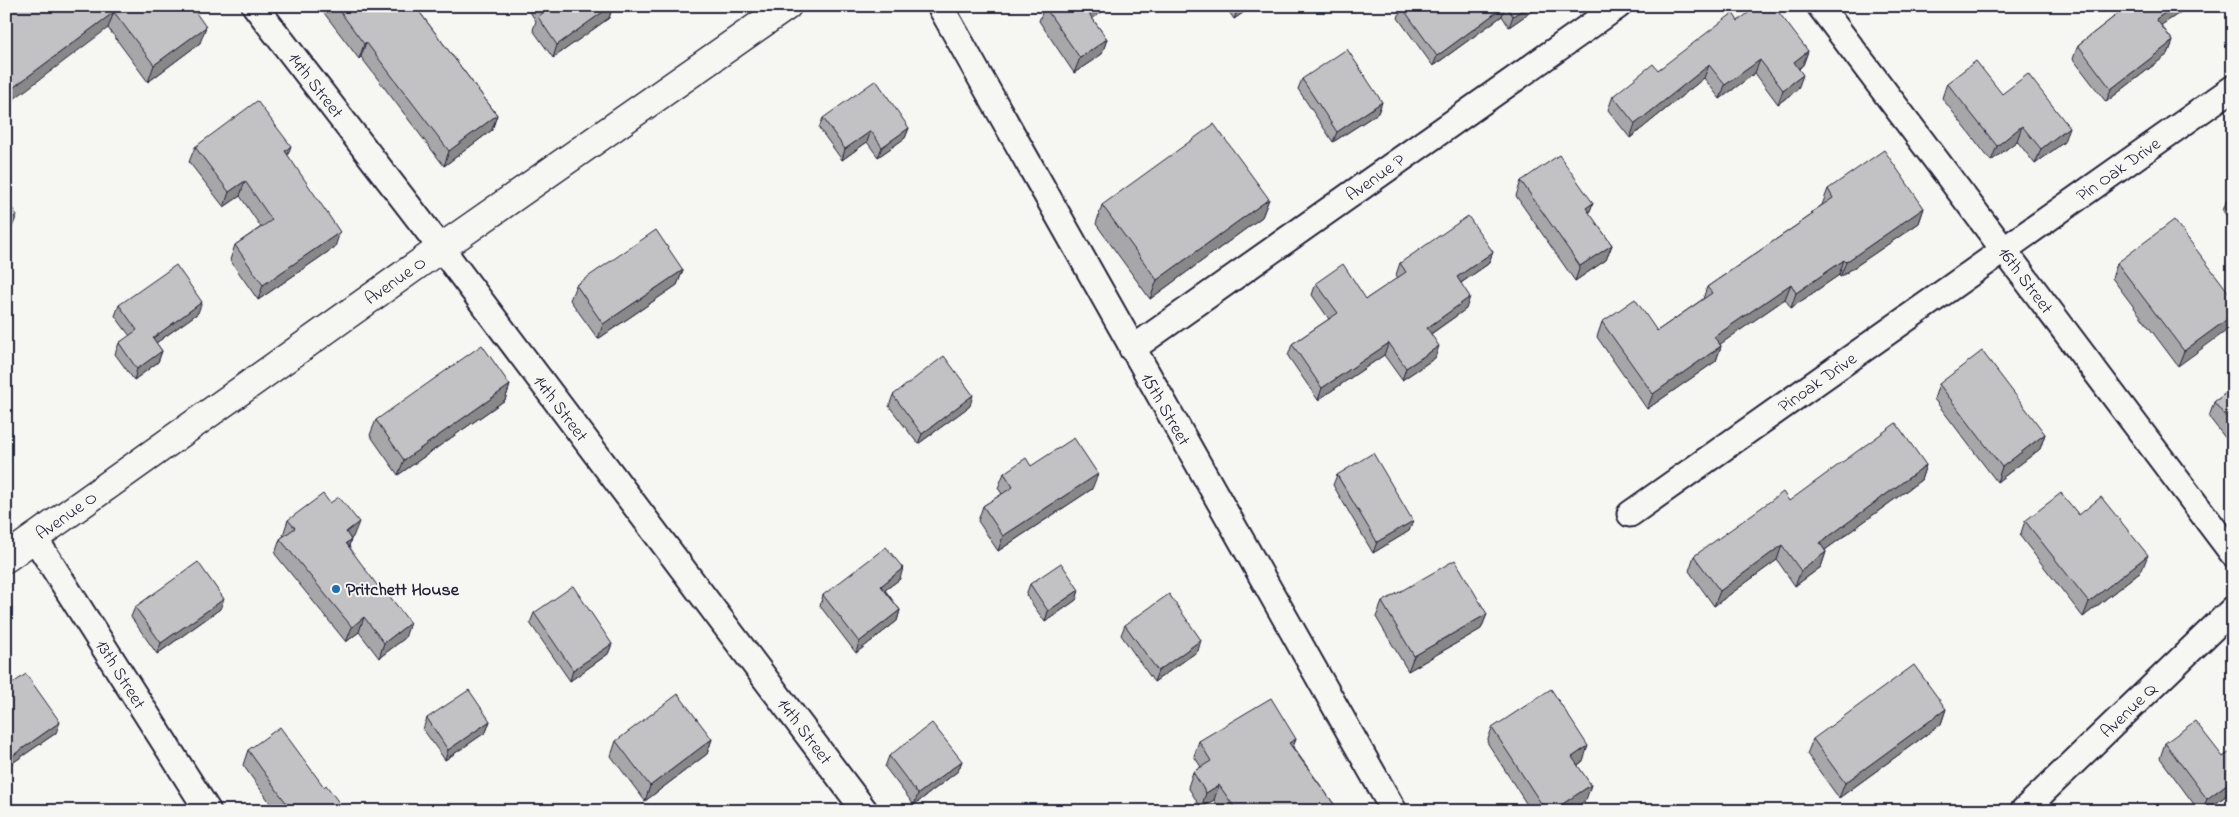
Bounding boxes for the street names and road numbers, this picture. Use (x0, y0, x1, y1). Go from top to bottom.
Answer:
street label: 14th Street (280, 48, 349, 125)
street label: Pin Oak Drive (2072, 132, 2167, 209)
street label: Avenue P (1341, 148, 1412, 209)
street label: 16th Street (1991, 242, 2058, 320)
street label: Avenue O (360, 251, 432, 312)
street label: Pinoak Drive (1774, 347, 1863, 420)
street label: 15th Street (1133, 369, 1196, 451)
street label: 14th Street (526, 370, 593, 448)
street label: Avenue O (31, 486, 103, 547)
street label: 13th Street (88, 635, 151, 715)
street label: Avenue Q (2095, 678, 2164, 745)
street label: 14th Street (770, 693, 837, 771)

